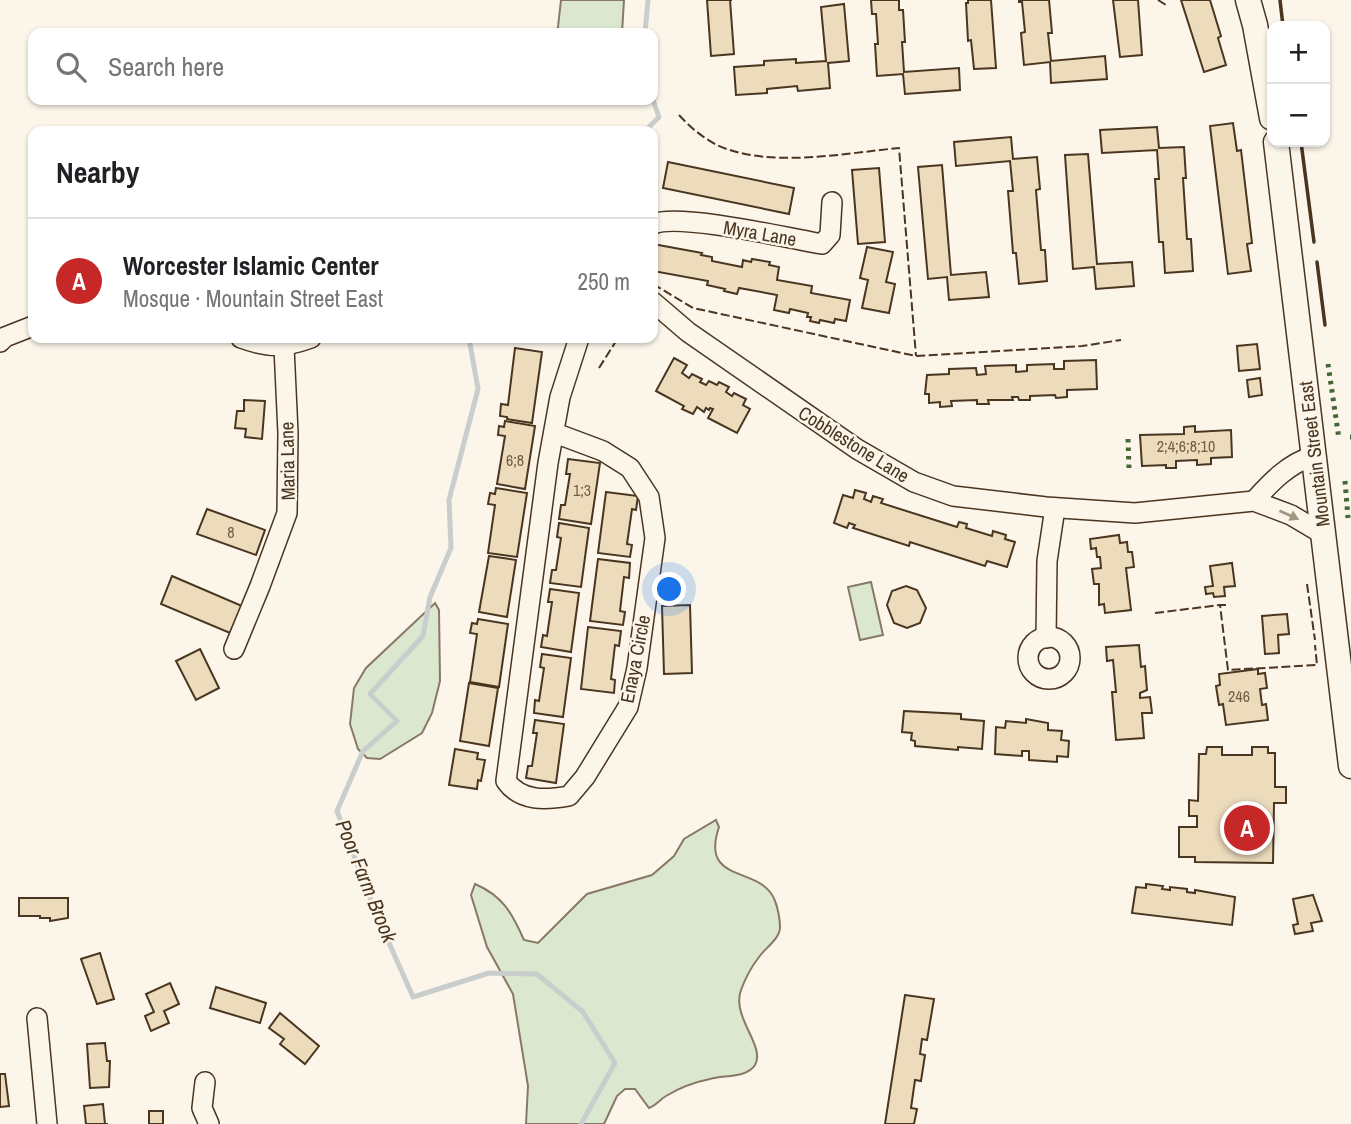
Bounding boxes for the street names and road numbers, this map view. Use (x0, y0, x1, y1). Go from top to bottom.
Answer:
street label: Myra Lane (721, 214, 799, 252)
street label: Mountain Street East (1292, 379, 1336, 528)
street label: Cobblestone Lane (793, 399, 915, 489)
street label: Maria Lane (273, 421, 301, 501)
street label: Enaya Circle (614, 613, 656, 705)

